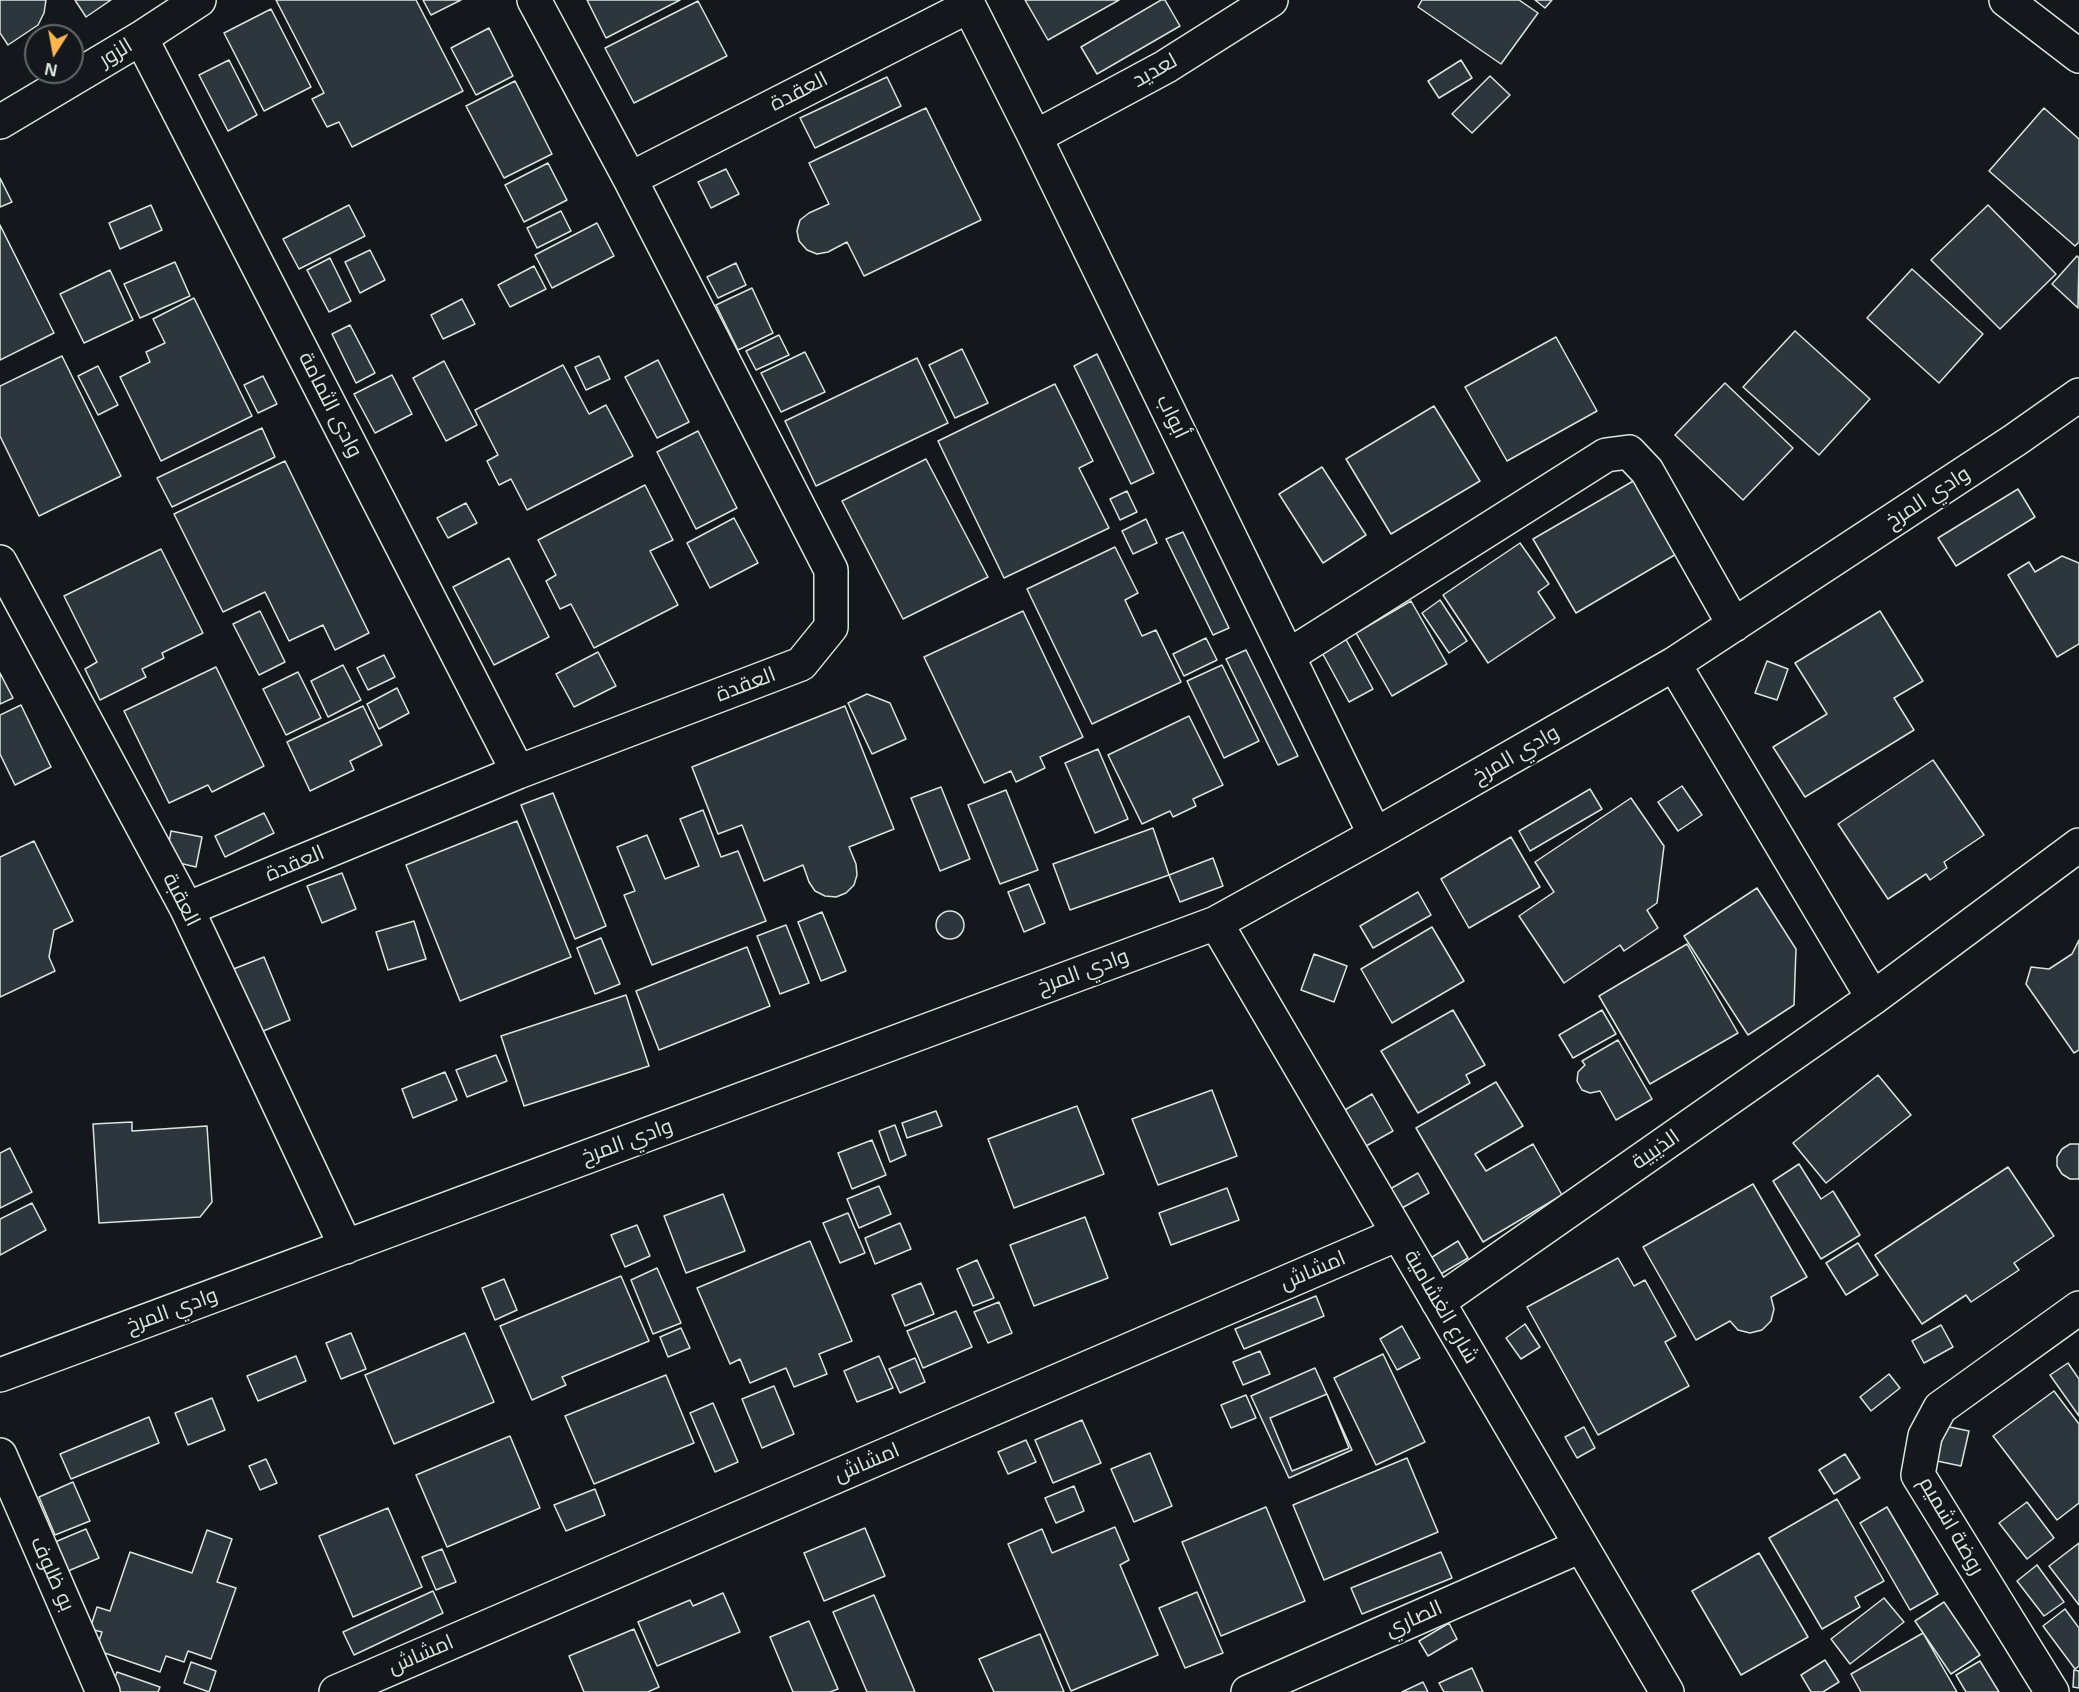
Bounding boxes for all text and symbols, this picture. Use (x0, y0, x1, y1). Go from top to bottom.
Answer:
north arrow (24, 24, 84, 84)
street label: الزور (95, 33, 137, 73)
street label: لعديد (1128, 49, 1182, 93)
text: N (42, 58, 59, 82)
street label: العقدة (766, 67, 832, 117)
street label: وادى الثمامة (293, 348, 367, 462)
street label: أبواب (1151, 391, 1193, 443)
street label: وادي المرخ (1881, 461, 1975, 535)
street label: العقدة (713, 662, 779, 708)
street label: وادي المرخ (1468, 720, 1564, 790)
street label: العقدة (262, 840, 328, 888)
street label: العقبة (157, 869, 205, 931)
street label: وادي المرخ (1034, 944, 1132, 1000)
street label: وادي المرخ (578, 1114, 676, 1170)
street label: الذيبية (1627, 1125, 1685, 1175)
street label: امشاش (1276, 1246, 1350, 1296)
street label: شارع الغشامية (1398, 1246, 1484, 1368)
street label: وادي المرخ (123, 1283, 221, 1339)
street label: امشاش (830, 1438, 904, 1488)
street label: روضة اشميم (1913, 1473, 1989, 1579)
street label: بو ظلوف (24, 1533, 80, 1615)
street label: الصاري (1382, 1595, 1446, 1643)
street label: امشاش (384, 1630, 458, 1680)

